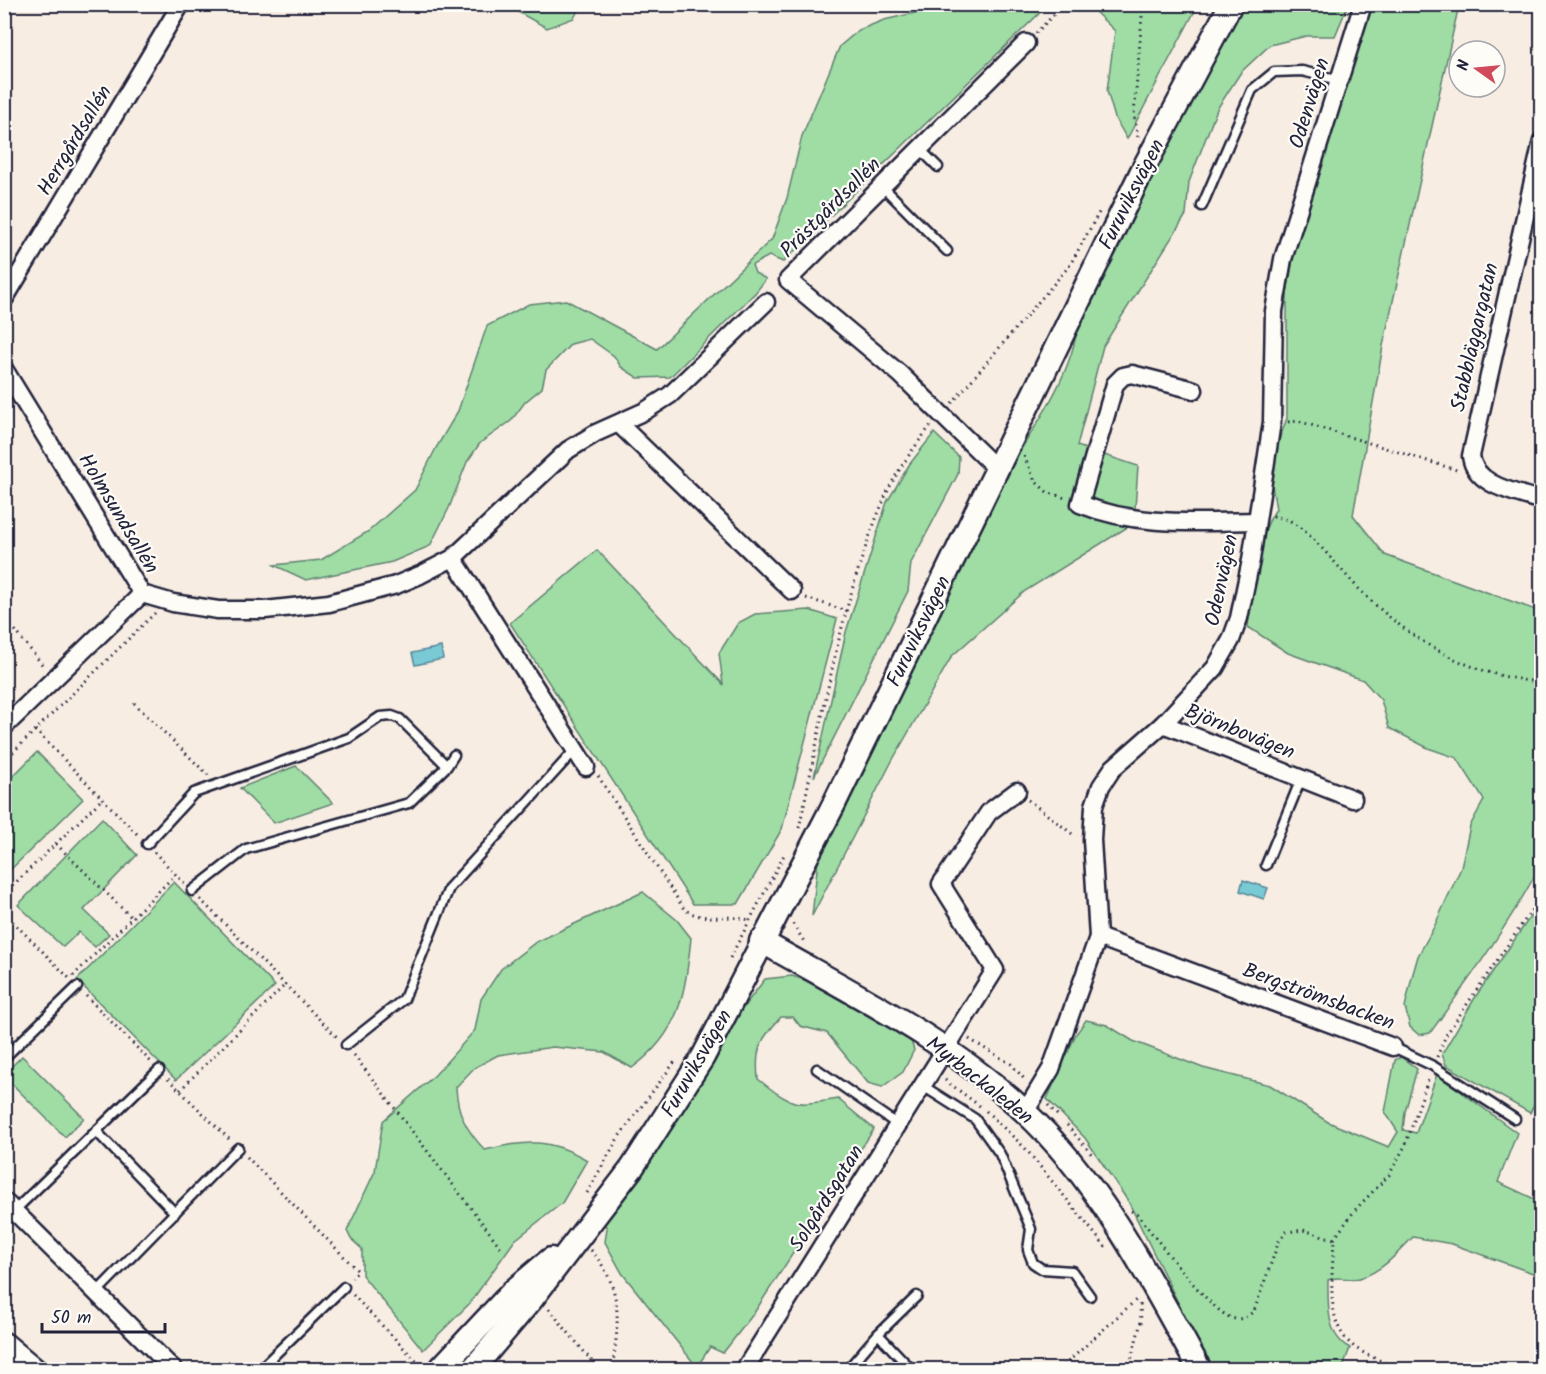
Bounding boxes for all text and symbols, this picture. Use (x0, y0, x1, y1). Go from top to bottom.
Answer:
north arrow (1447, 39, 1507, 99)
street label: Odenvägen (1281, 54, 1340, 153)
text: N (1451, 57, 1477, 74)
street label: Herrgårdsallén (29, 79, 121, 203)
street label: Furuviksvägen (1090, 134, 1174, 256)
street label: Prästgårdsallén (773, 150, 889, 266)
street label: Stabbläggargatan (1442, 260, 1509, 415)
street label: Holmsundsallén (69, 447, 167, 580)
street label: Odenvägen (1197, 531, 1248, 629)
street label: Furuviksvägen (878, 570, 961, 693)
street label: Björnbovägen (1179, 695, 1300, 769)
street label: Bergströmsbacken (1238, 955, 1399, 1040)
street label: Furuviksvägen (653, 1003, 742, 1124)
street label: Myrbackaleden (918, 1028, 1040, 1134)
street label: Solgårdsgatan (781, 1139, 873, 1259)
scale bar (42, 1296, 165, 1334)
text: 50 m (51, 1304, 91, 1333)

